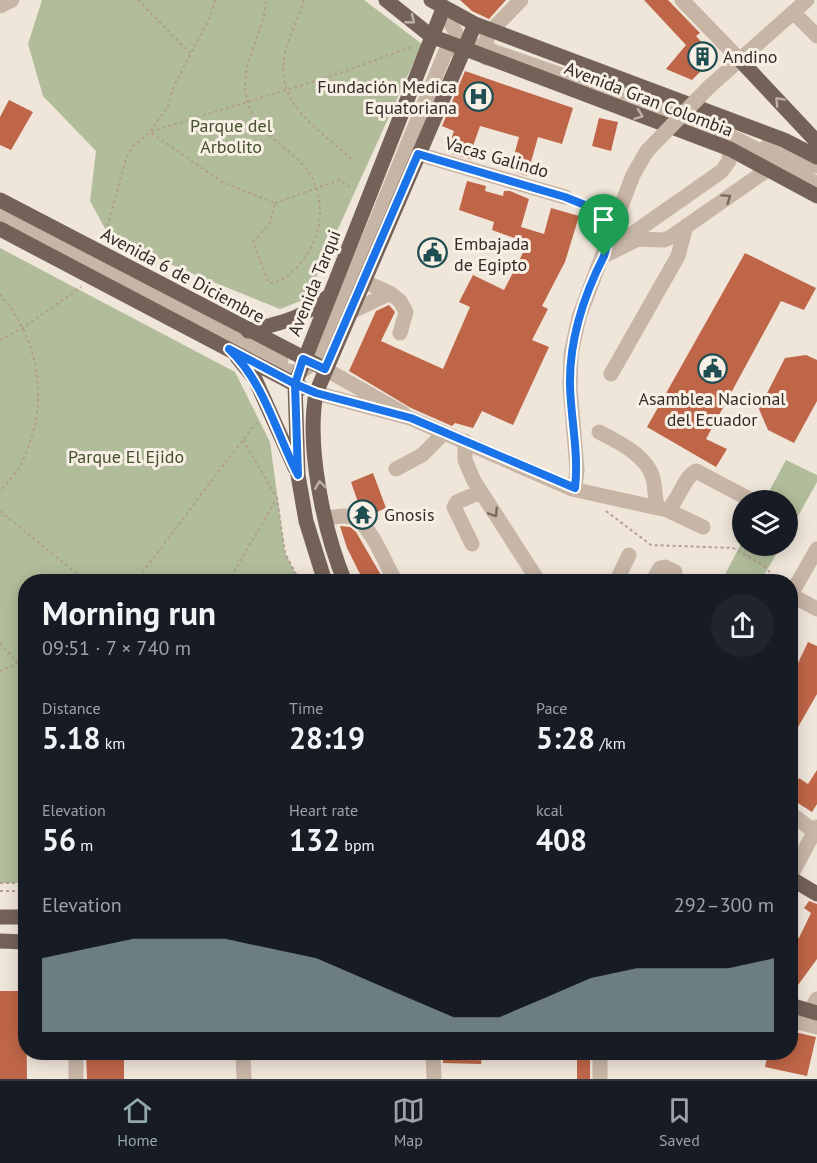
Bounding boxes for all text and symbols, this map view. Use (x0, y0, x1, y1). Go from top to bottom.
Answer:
one-way arrow (404, 12, 415, 23)
building icon: Andino (686, 40, 718, 72)
place label: Andino (723, 45, 777, 68)
street label: Avenida Gran Colombia (561, 56, 737, 142)
place label: Fundación Medica Equatoriana (317, 75, 457, 119)
hospital icon: Fundación Medica Equatoriana (462, 80, 494, 112)
one-way arrow (775, 97, 786, 108)
one-way arrow (633, 108, 644, 121)
park label: Parque del Arbolito (190, 114, 273, 158)
street label: Vacas Galindo (441, 131, 552, 183)
pin (578, 194, 629, 256)
one-way arrow (720, 194, 731, 205)
icon: arrive (587, 203, 620, 236)
street label: Avenida 6 de Diciembre (97, 222, 269, 328)
street label: Avenida Tarqui (282, 227, 346, 339)
place label: Embajada de Egipto (454, 232, 529, 276)
public building icon: Embajada de Egipto (417, 237, 449, 269)
public building icon: Asamblea Nacional del Ecuador (696, 353, 728, 385)
place label: Asamblea Nacional del Ecuador (638, 387, 786, 431)
park label: Parque El Ejido (68, 445, 184, 468)
one-way arrow (315, 481, 327, 490)
map controls (732, 490, 798, 556)
button: layers (732, 490, 798, 556)
temple icon: Gnosis (347, 498, 379, 530)
place label: Gnosis (384, 503, 435, 526)
one-way arrow (487, 507, 499, 517)
text: Morning run (42, 591, 216, 634)
button: share (711, 594, 774, 657)
text: 09:51 · 7 × 740 m (42, 635, 191, 661)
text: Distance (42, 698, 101, 718)
text: Time (289, 698, 323, 718)
text: Pace (536, 698, 567, 718)
text: 5.18 (42, 718, 100, 757)
text: 28:19 (289, 718, 365, 757)
text: 5:28 (536, 718, 595, 757)
text: km (100, 733, 125, 753)
text: /km (595, 733, 626, 753)
text: Elevation (42, 800, 106, 820)
text: Heart rate (289, 800, 358, 820)
text: kcal (536, 800, 563, 820)
text: 56 (42, 820, 76, 859)
text: 132 (289, 820, 340, 859)
text: 408 (536, 820, 587, 859)
text: m (76, 835, 93, 855)
text: bpm (340, 835, 375, 855)
text: Elevation (42, 892, 122, 918)
text: 292–300 m (674, 892, 774, 918)
tab: Home (117, 1094, 158, 1150)
tab: Map (392, 1094, 425, 1150)
tab: Saved (659, 1094, 700, 1150)

